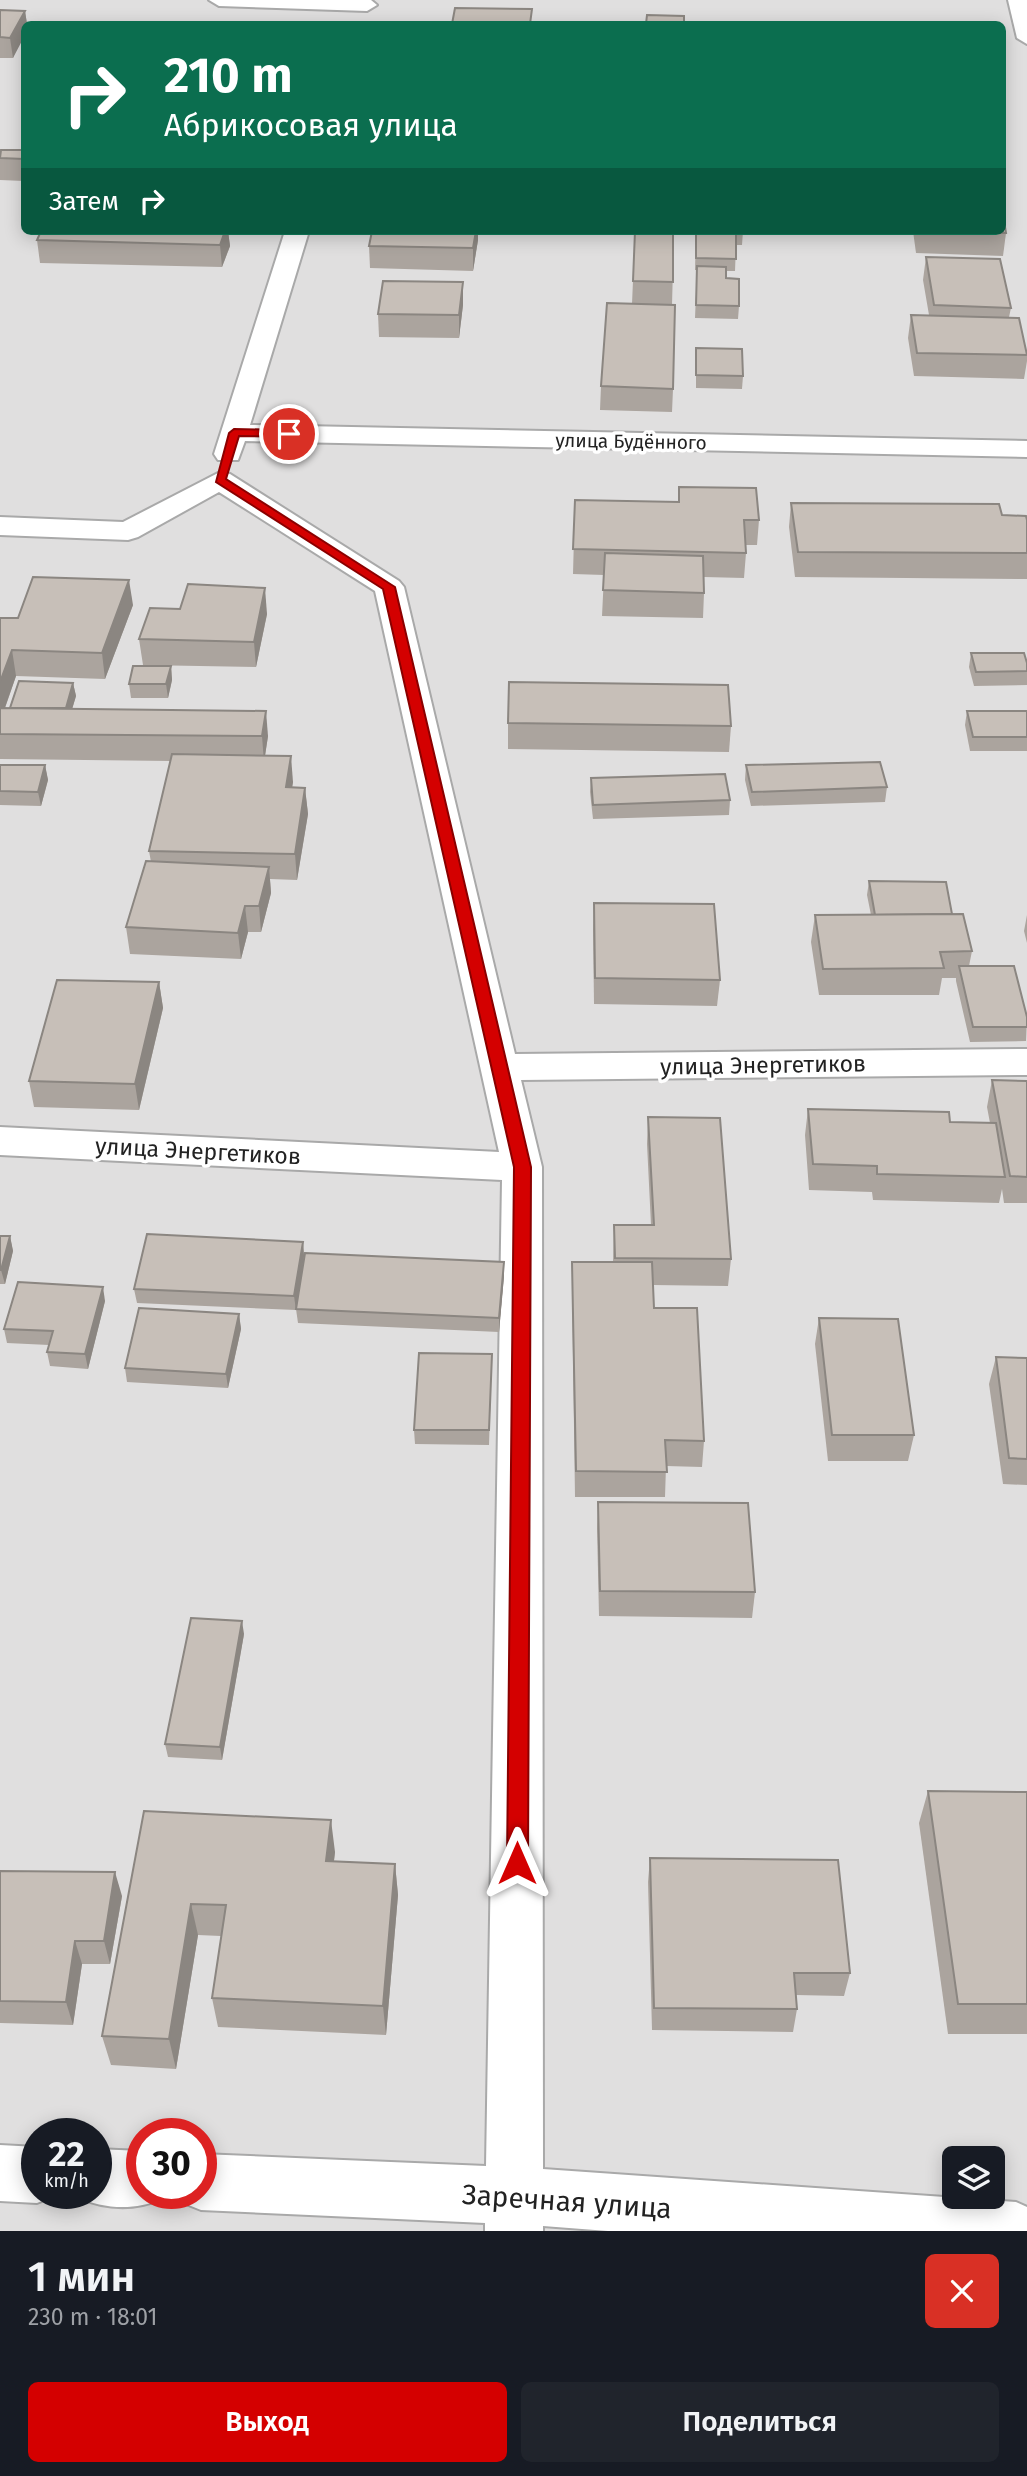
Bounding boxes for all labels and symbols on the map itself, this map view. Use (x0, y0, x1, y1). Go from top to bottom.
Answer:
pin (259, 404, 319, 464)
street label: улица Будённого (555, 429, 707, 454)
street label: улица Энергетиков (660, 1049, 866, 1081)
street label: улица Энергетиков (94, 1132, 302, 1170)
position arrow (480, 1826, 554, 1900)
speed limit sign: 30 (126, 2118, 217, 2209)
street label: Заречная улица (461, 2178, 673, 2225)

